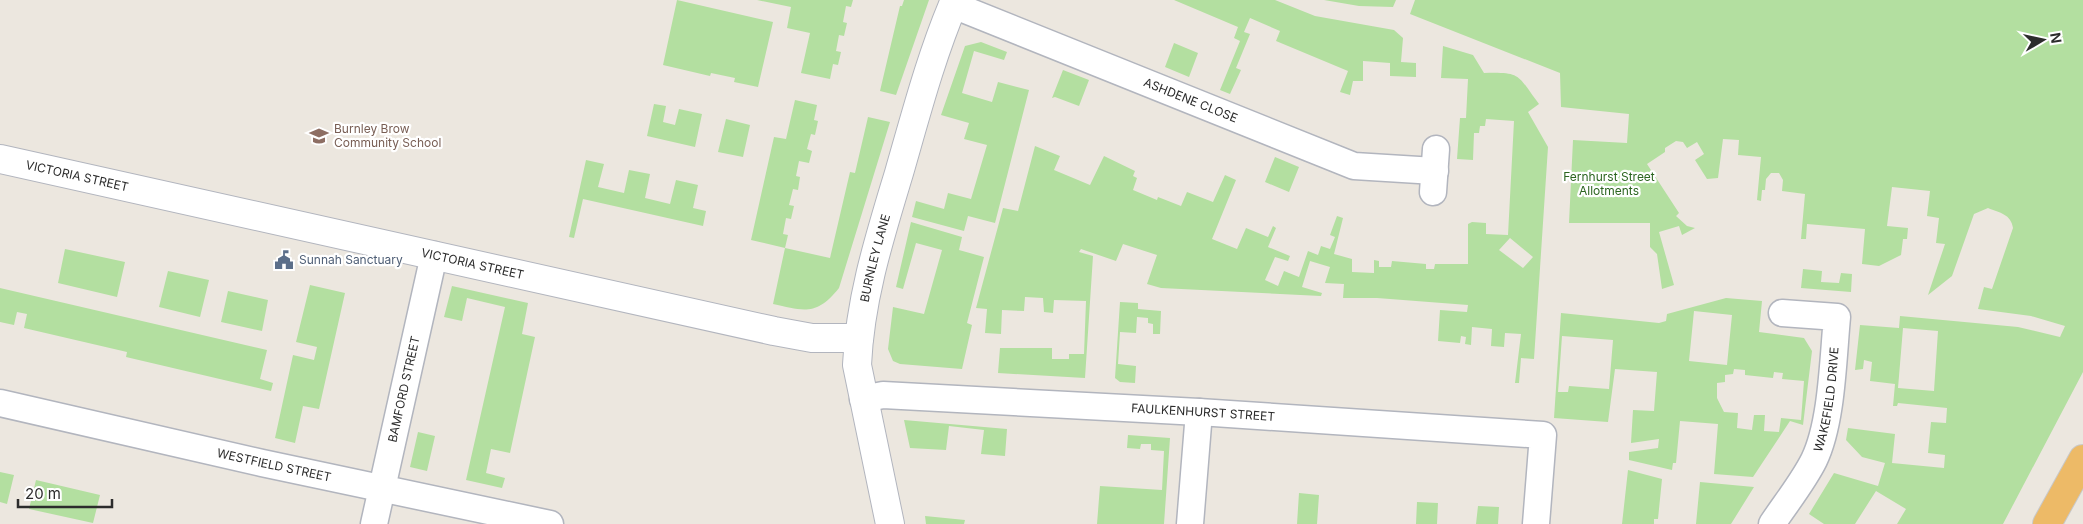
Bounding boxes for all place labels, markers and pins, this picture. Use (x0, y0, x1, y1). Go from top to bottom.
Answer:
place label: Burnley Brow Community School (334, 121, 441, 150)
school or university icon: Burnley Brow Community School (308, 125, 330, 147)
public building icon: Sunnah Sanctuary (273, 249, 295, 271)
place label: Sunnah Sanctuary (299, 252, 403, 267)

